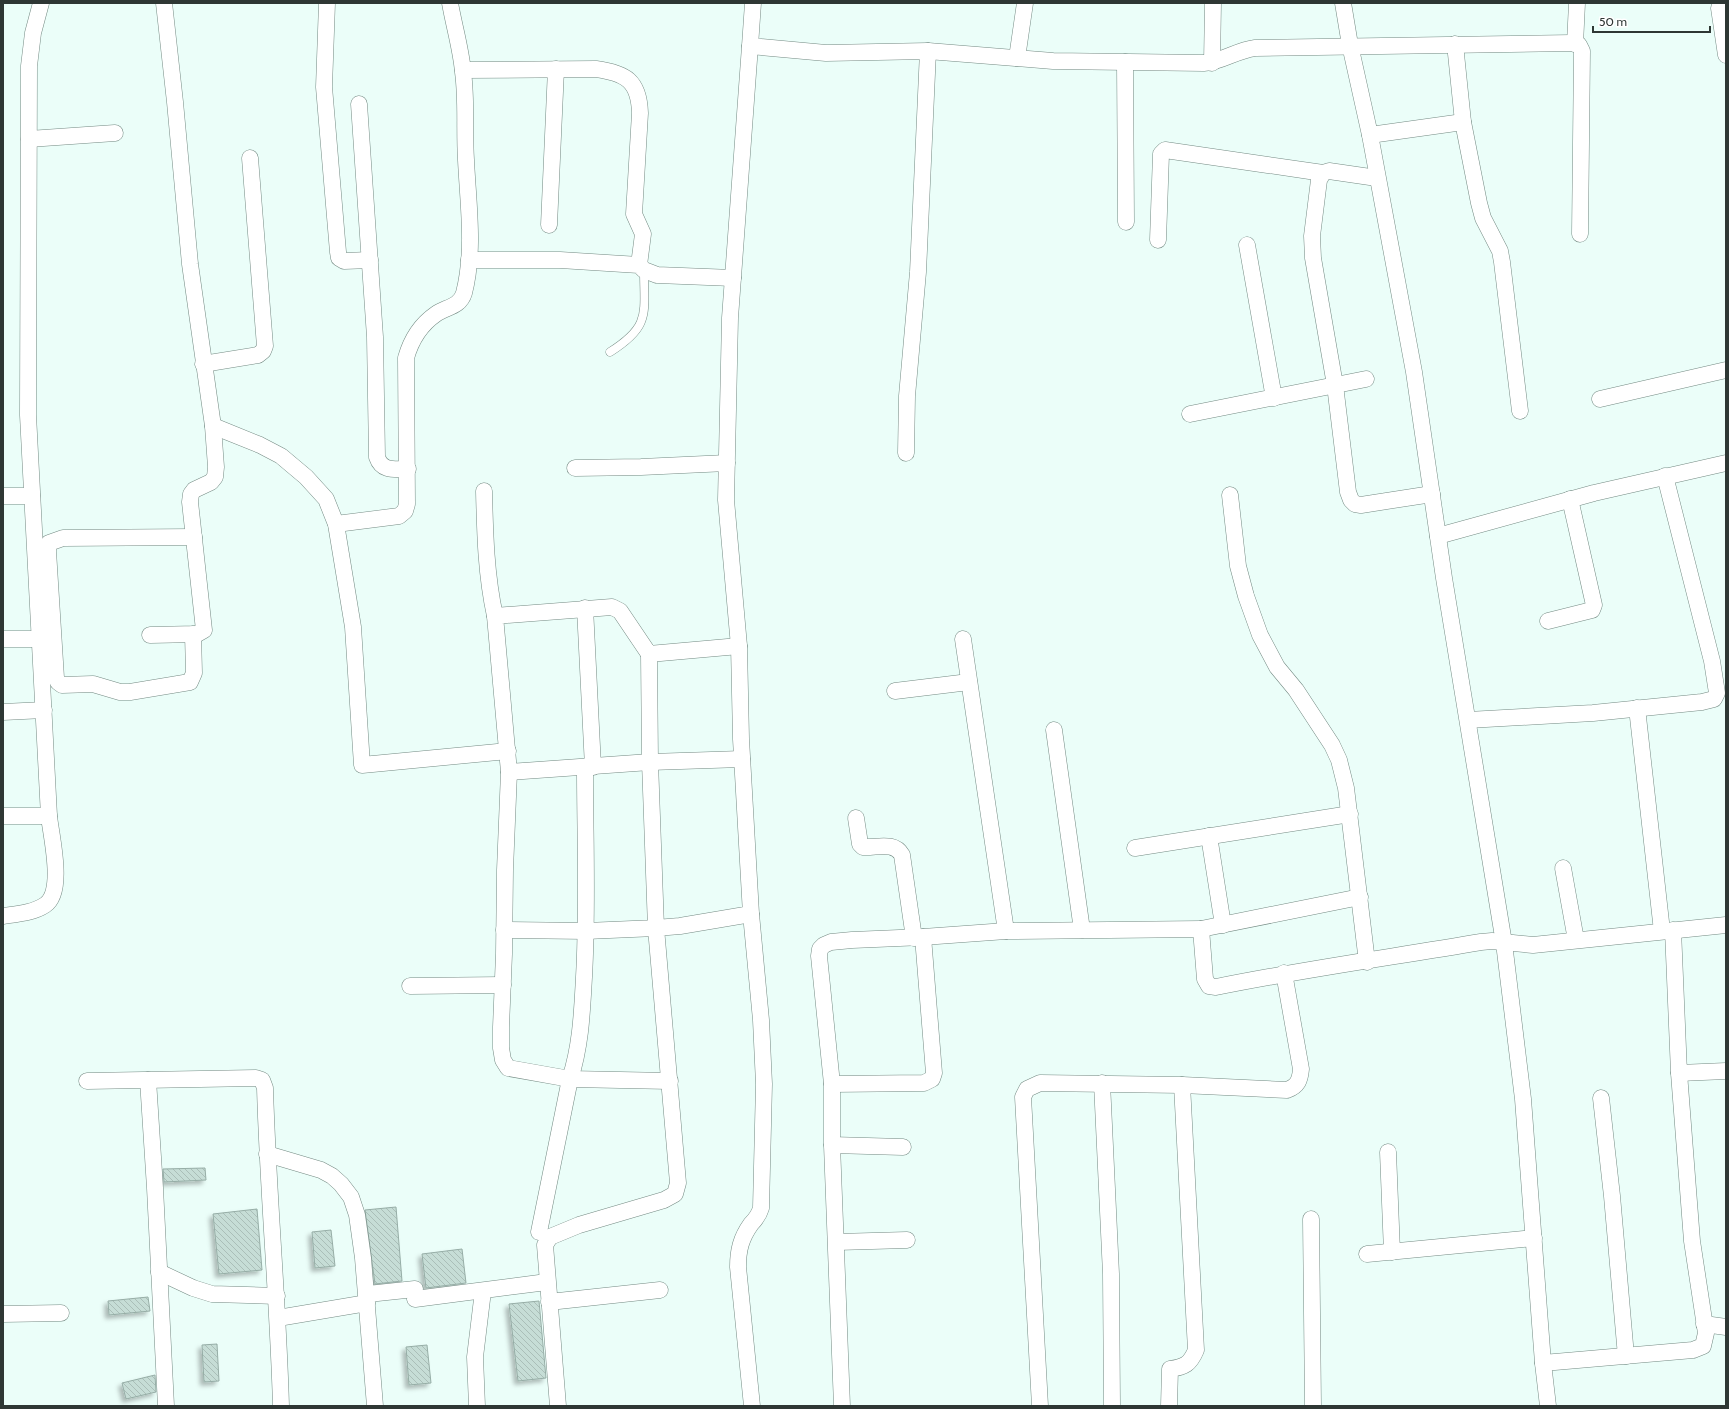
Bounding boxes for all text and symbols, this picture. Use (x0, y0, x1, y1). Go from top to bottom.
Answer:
scale bar (1593, 8, 1710, 34)
text: 50 m (1599, 14, 1627, 29)

